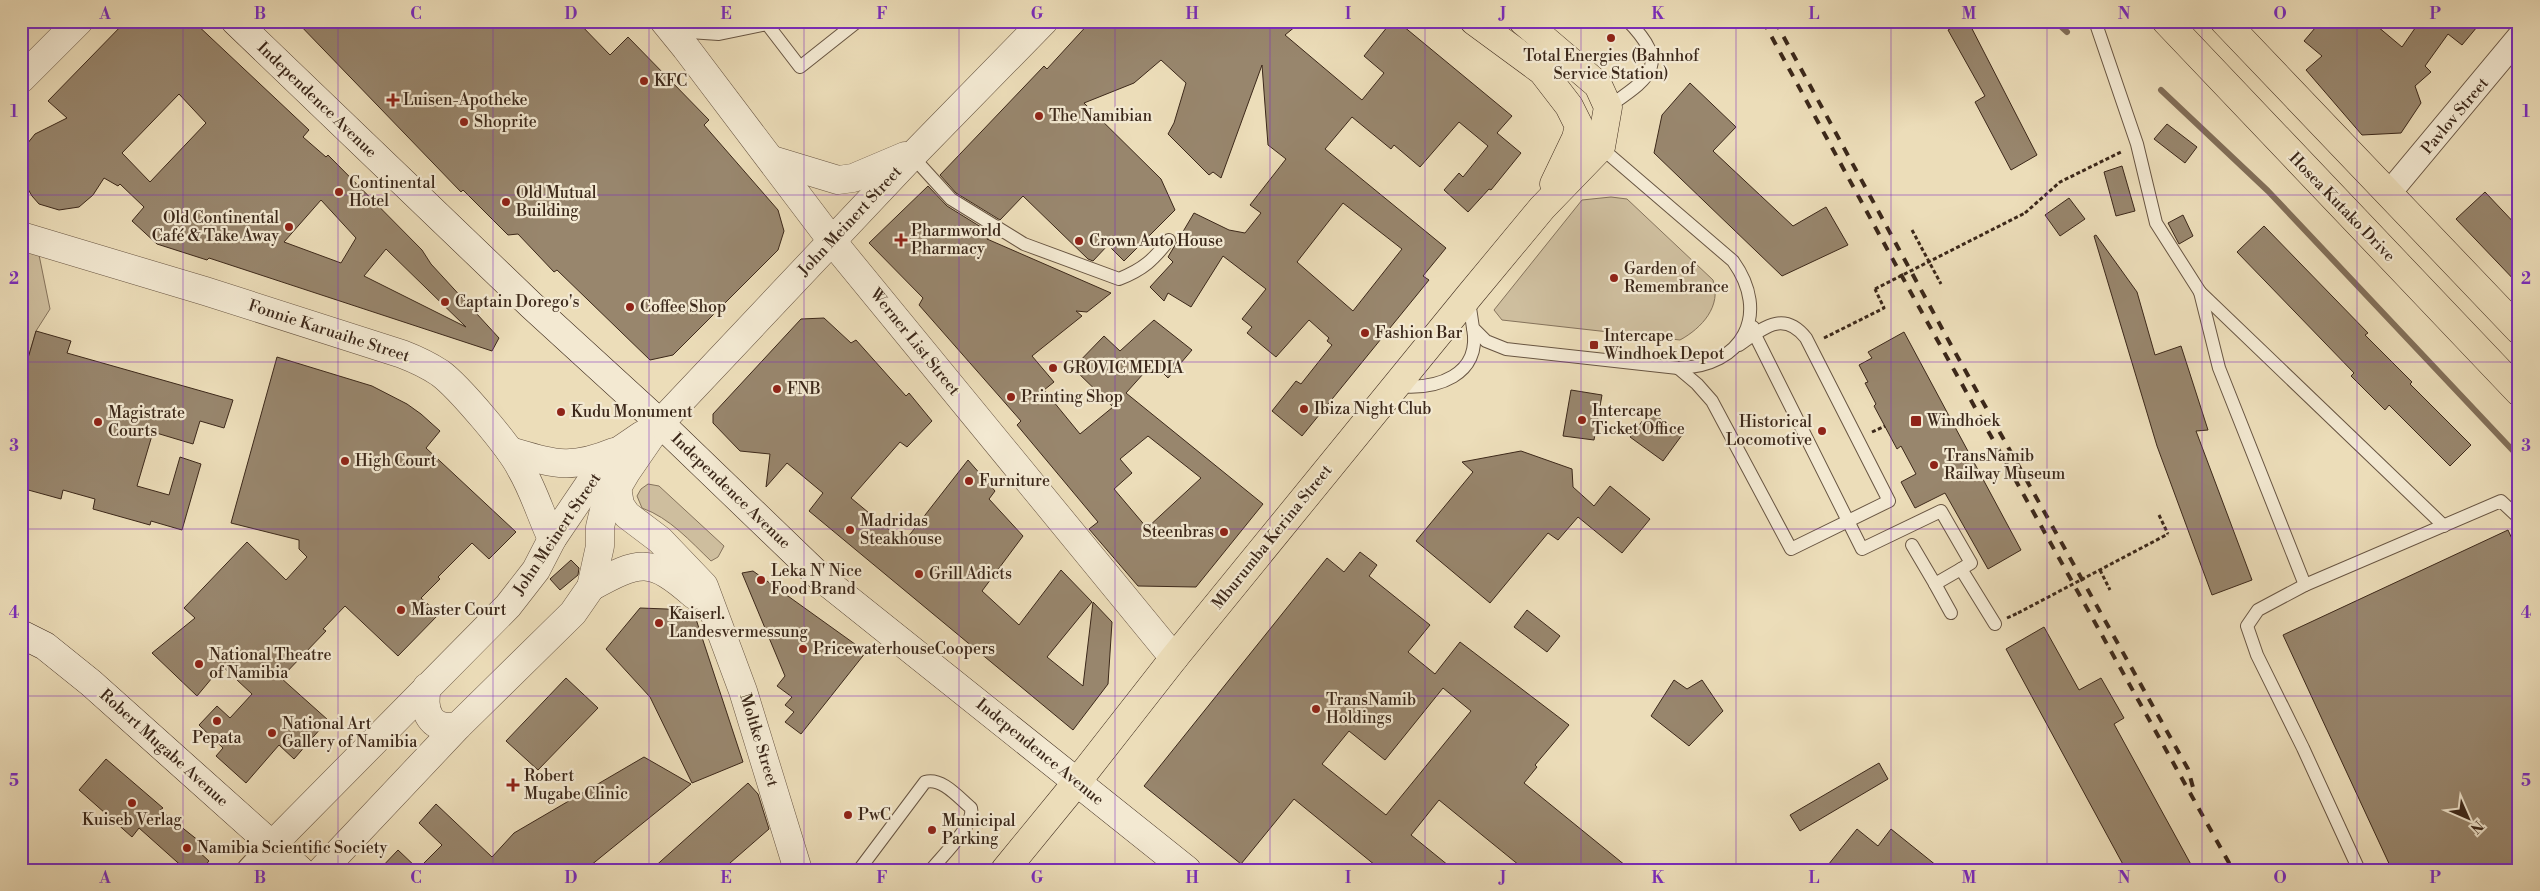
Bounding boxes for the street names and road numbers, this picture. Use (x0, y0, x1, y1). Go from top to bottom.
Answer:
street label: Independence Avenue (253, 38, 381, 162)
street label: Pavlov Street (2417, 73, 2493, 159)
street label: Hosea Kutako Drive (2285, 148, 2399, 266)
street label: John Meinert Street (793, 162, 906, 281)
street label: Werner List Street (865, 284, 965, 400)
street label: Fonnie Karuaihe Street (246, 295, 413, 367)
street label: Independence Avenue (667, 429, 795, 553)
street label: Mburumba Kerina Street (1208, 461, 1337, 613)
street label: John Meinert Street (508, 469, 605, 600)
street label: Robert Mugabe Avenue (96, 685, 232, 811)
street label: Moltke Street (735, 691, 783, 789)
street label: Independence Avenue (972, 694, 1108, 810)

